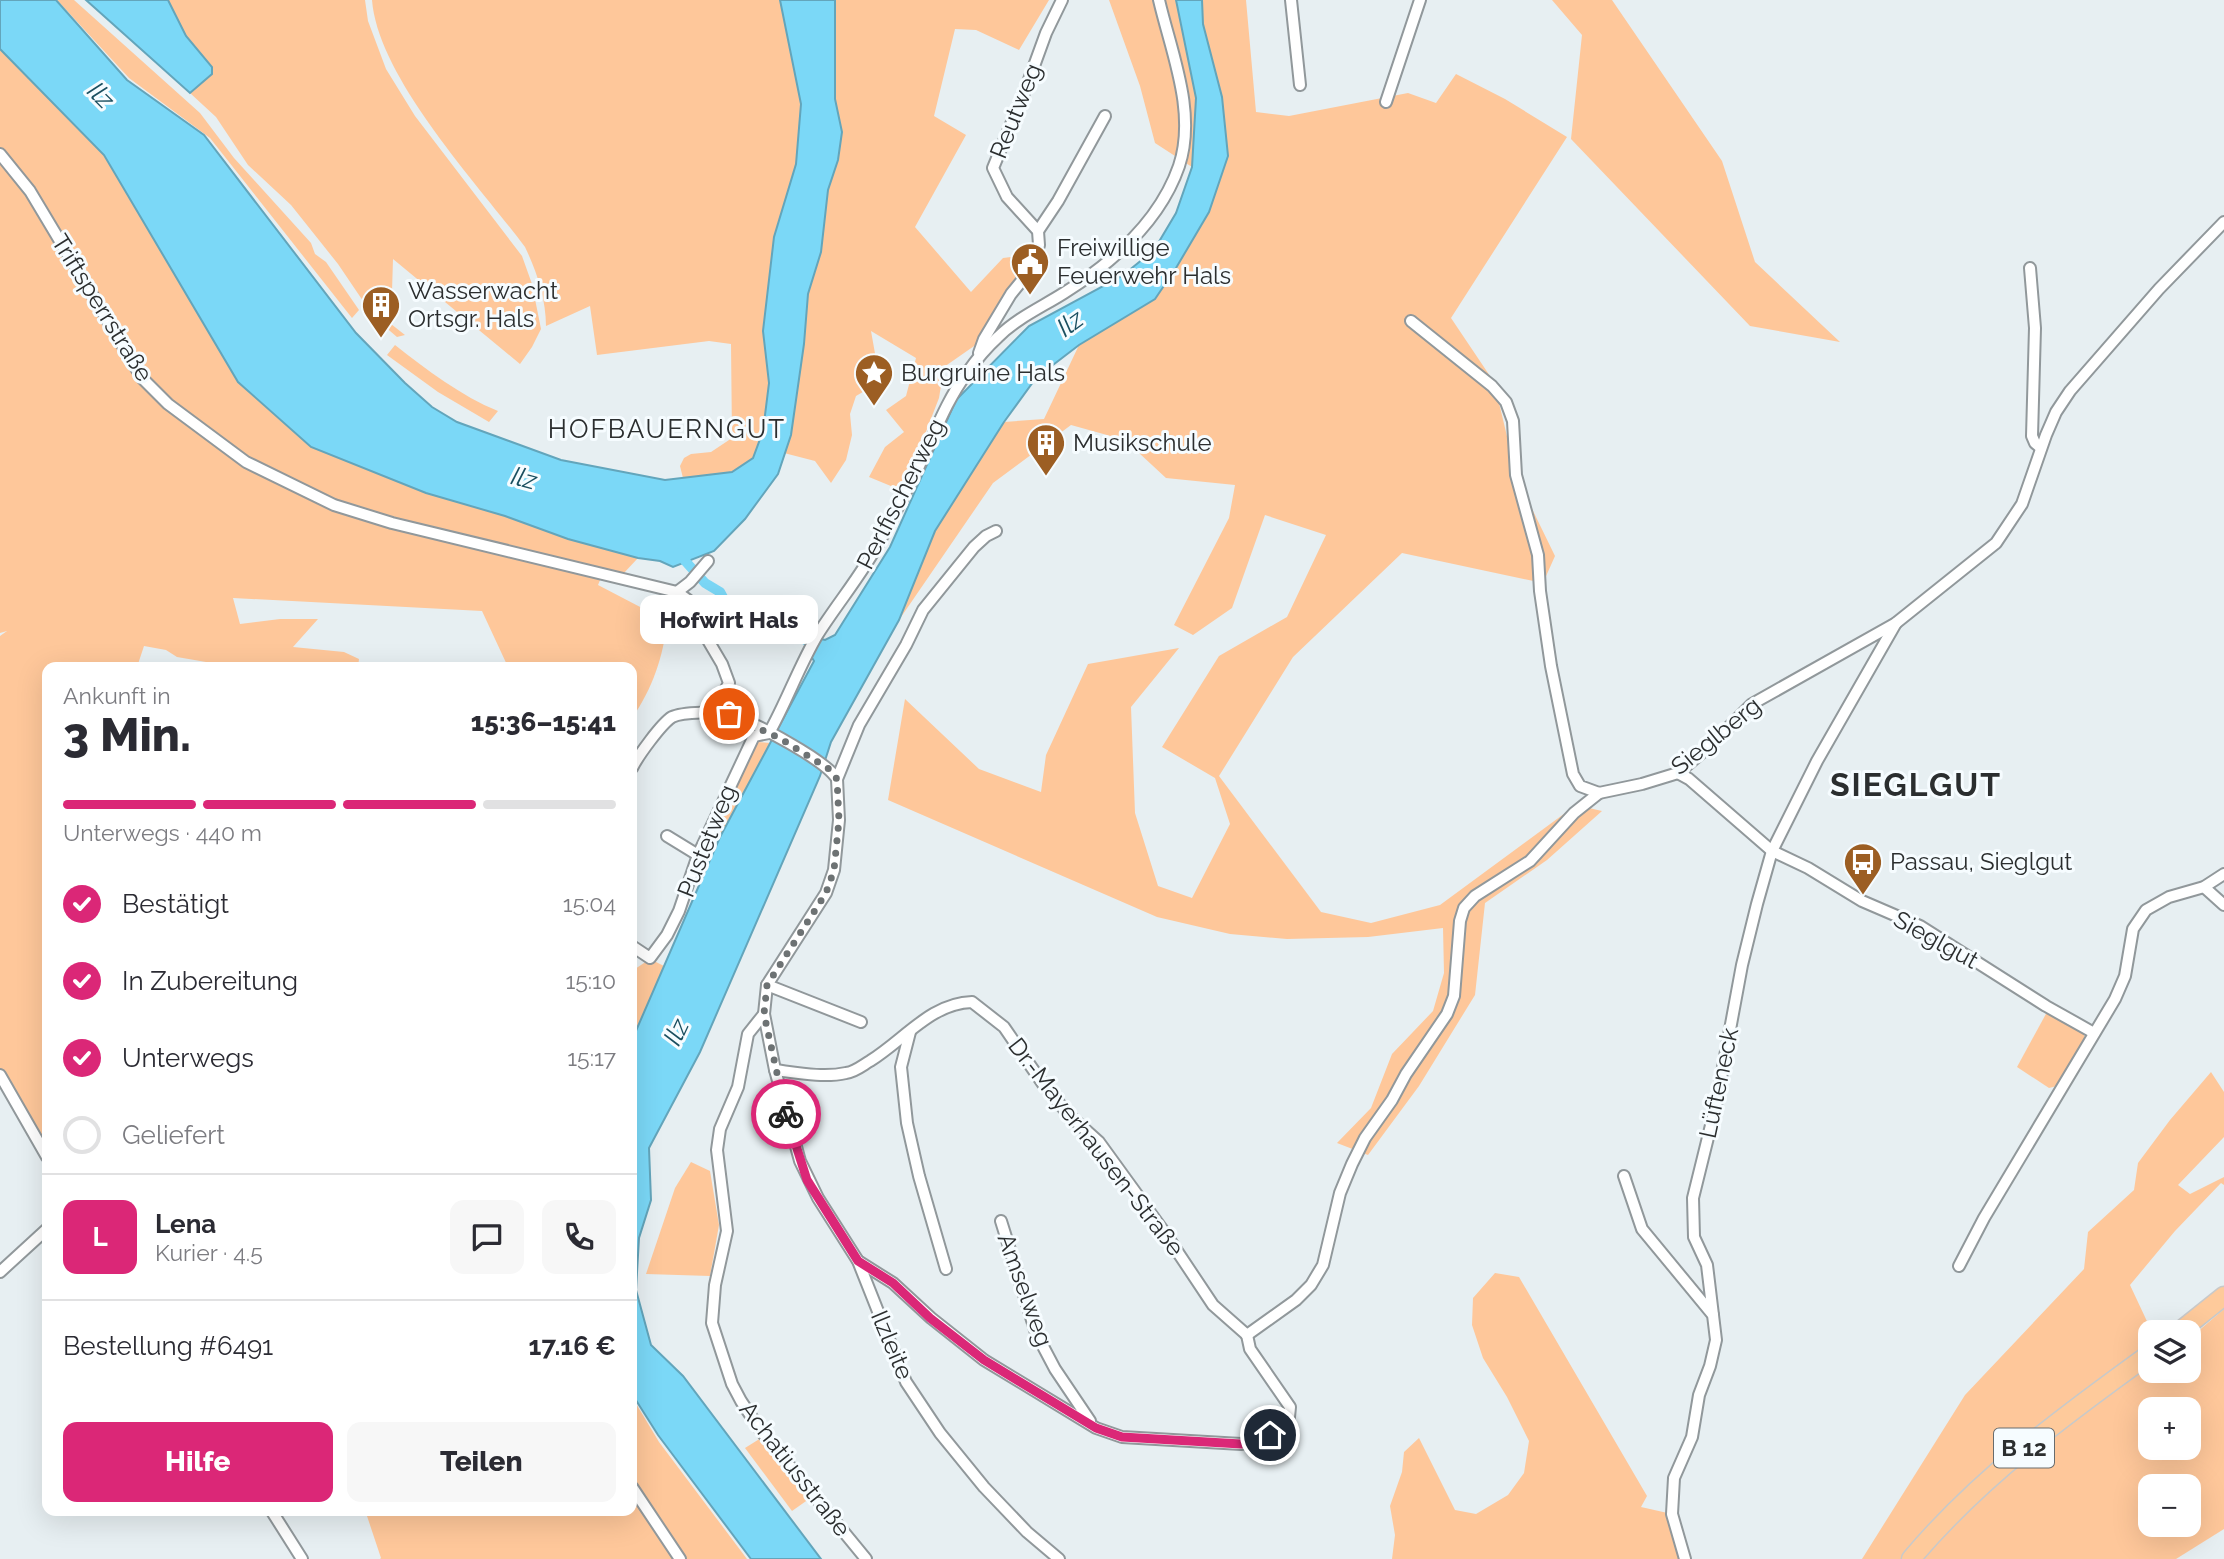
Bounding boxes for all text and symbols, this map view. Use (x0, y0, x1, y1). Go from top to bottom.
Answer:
street label: Reutweg (983, 59, 1048, 162)
water label: Ilz (81, 75, 121, 115)
street label: Triftsperrstraße (46, 229, 159, 387)
place label: Freiwillige Feuerwehr Hals (1057, 233, 1231, 290)
public building icon: Freiwillige Feuerwehr Hals (1009, 241, 1051, 296)
place label: Wasserwacht Ortsgr. Hals (408, 276, 558, 333)
building icon: Wasserwacht Ortsgr. Hals (360, 284, 402, 339)
water label: Ilz (1051, 303, 1090, 343)
place icon: Burgruine Hals (853, 352, 895, 407)
place label: Burgruine Hals (901, 358, 1065, 387)
district label: HOFBAUERNGUT (548, 414, 786, 444)
street label: Perlfischerweg (850, 414, 951, 574)
building icon: Musikschule (1025, 422, 1067, 477)
place label: Musikschule (1073, 428, 1211, 457)
water label: Ilz (508, 460, 541, 496)
callout: Hofwirt Hals (640, 595, 818, 644)
text: Hofwirt Hals (660, 606, 799, 633)
text: Ankunft in (63, 682, 171, 709)
pin (699, 684, 759, 744)
street label: Sieglberg (1665, 691, 1766, 781)
icon: bag (710, 695, 748, 733)
text: 15:36–15:41 (471, 707, 616, 737)
text: 3 Min. (63, 708, 191, 762)
district label: SIEGLGUT (1830, 766, 2002, 803)
street label: Pustetweg (671, 780, 742, 901)
text: Unterwegs · 440 m (63, 819, 262, 846)
bus stop icon: Passau, Sieglgut (1842, 841, 1884, 896)
place label: Passau, Sieglgut (1890, 847, 2072, 876)
icon: check (63, 885, 101, 923)
text: Bestätigt (122, 889, 229, 919)
text: 15:04 (563, 890, 616, 917)
street label: Sieglgut (1889, 904, 1984, 975)
icon: check (63, 962, 101, 1000)
text: In Zubereitung (122, 966, 298, 996)
text: 15:10 (565, 967, 616, 994)
water label: Ilz (657, 1013, 695, 1050)
street label: Lüfteneck (1693, 1025, 1744, 1141)
street label: Dr.-Mayerhausen-Straße (1002, 1032, 1191, 1262)
icon: check (63, 1039, 101, 1077)
text: Unterwegs (122, 1043, 254, 1073)
text: 15:17 (567, 1044, 616, 1071)
courier (751, 1079, 821, 1149)
icon: bike (767, 1095, 805, 1133)
text: Geliefert (122, 1120, 225, 1150)
button: chat (450, 1200, 524, 1274)
button: phone (542, 1200, 616, 1274)
text: Lena (155, 1209, 216, 1239)
text: L (92, 1222, 108, 1252)
street label: Amselweg (992, 1229, 1059, 1350)
text: Kurier · 4.5 (155, 1239, 263, 1266)
street label: Ilzleite (865, 1306, 920, 1384)
map controls (2138, 1320, 2201, 1537)
button: layers (2138, 1320, 2201, 1383)
text: Bestellung #6491 (63, 1331, 273, 1361)
text: 17.16 € (529, 1331, 616, 1361)
street label: Achatiusstraße (734, 1395, 857, 1542)
button: + (2138, 1397, 2201, 1460)
pin (1240, 1405, 1300, 1465)
icon: home (1251, 1416, 1289, 1454)
button: Hilfe (63, 1422, 333, 1502)
button: Teilen (347, 1422, 616, 1502)
road number: B 12 (1994, 1428, 2054, 1468)
button: − (2138, 1474, 2201, 1537)

